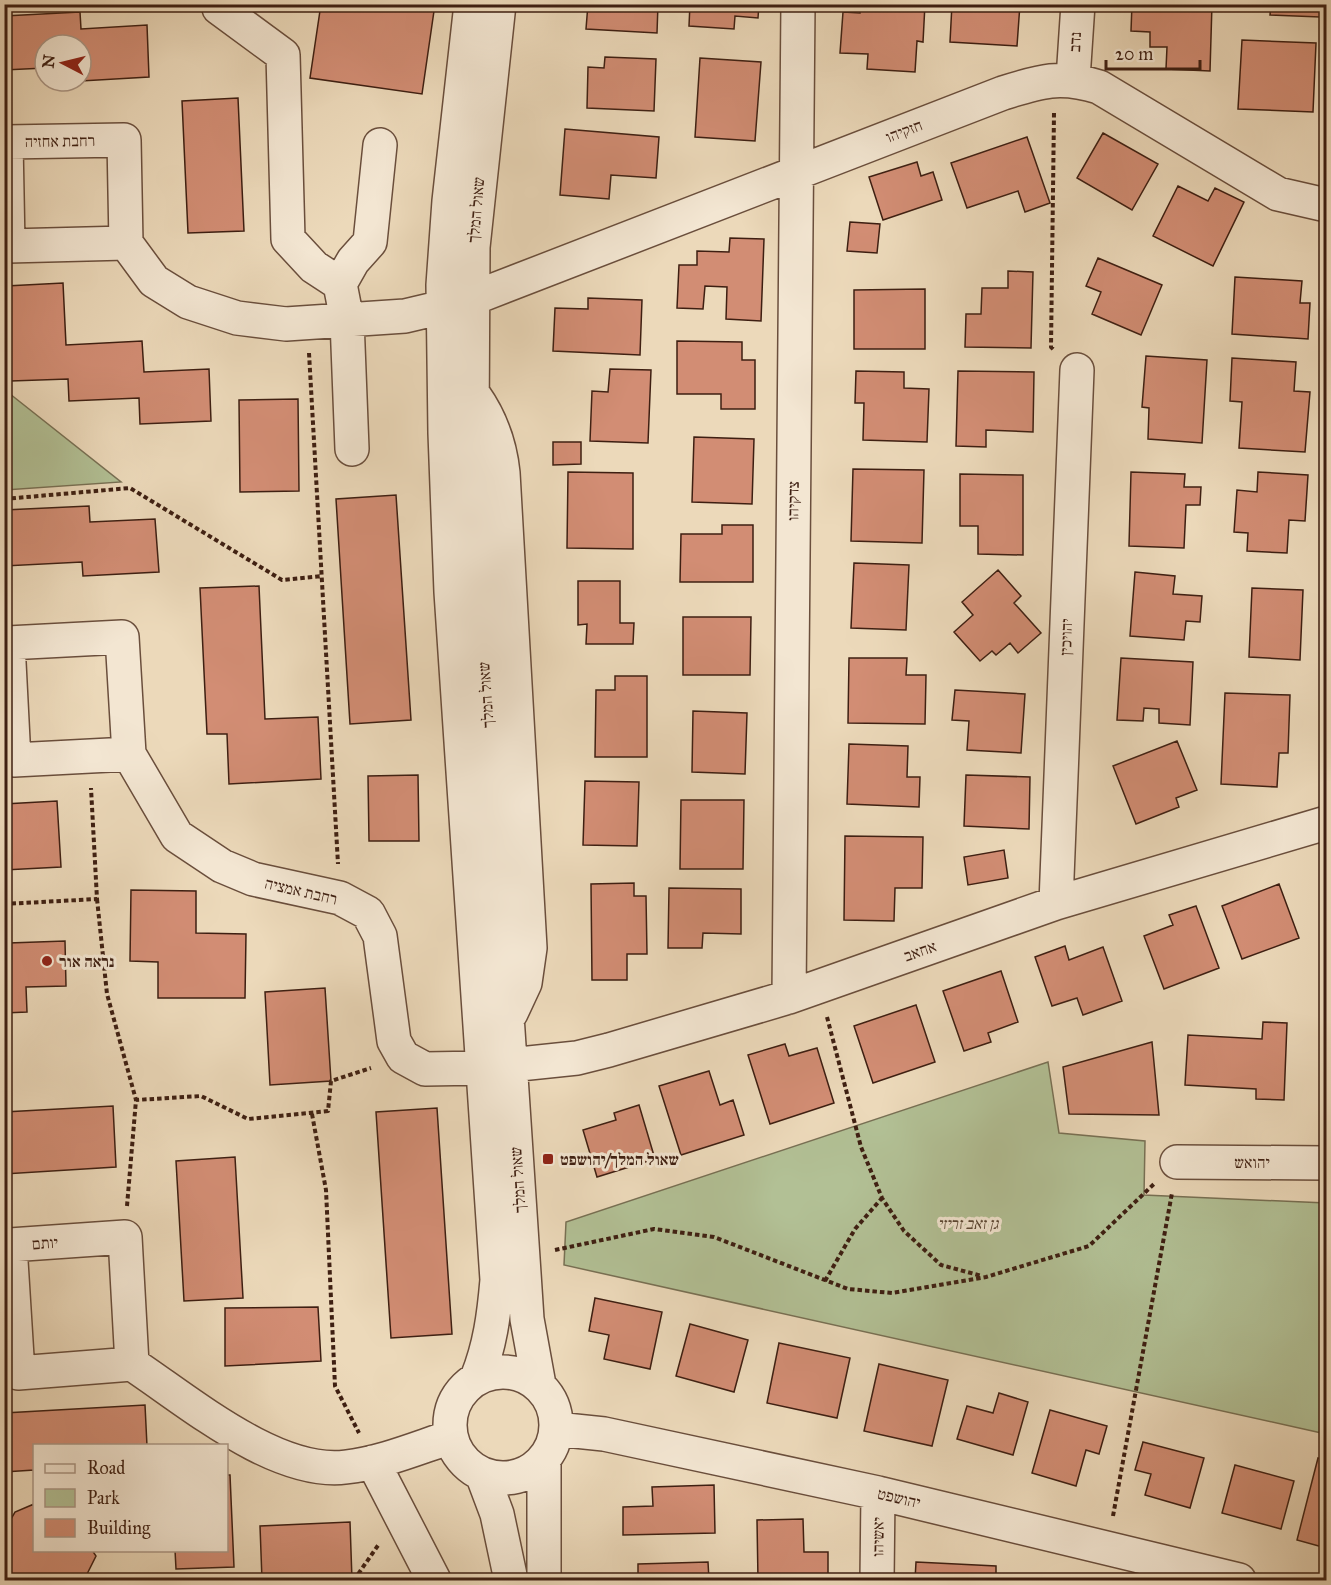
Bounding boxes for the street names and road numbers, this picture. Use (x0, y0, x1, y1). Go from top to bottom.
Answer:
street label: נדב (1065, 31, 1085, 53)
street label: חזקיהו (883, 115, 925, 147)
street label: רחבת אחזיה (24, 131, 96, 151)
street label: שאול המלך (464, 176, 488, 244)
street label: צדקיהו (783, 481, 803, 521)
street label: יהויכין (1056, 618, 1076, 656)
street label: שאול המלך (474, 661, 498, 729)
street label: רחבת אמציה (263, 873, 339, 909)
street label: אחאב (901, 937, 939, 965)
street label: שאול המלך (506, 1146, 530, 1214)
street label: יהואש (1234, 1153, 1270, 1172)
street label: יותם (31, 1233, 59, 1253)
street label: יהושפט (876, 1484, 922, 1512)
street label: יאשיהו (868, 1517, 888, 1557)

